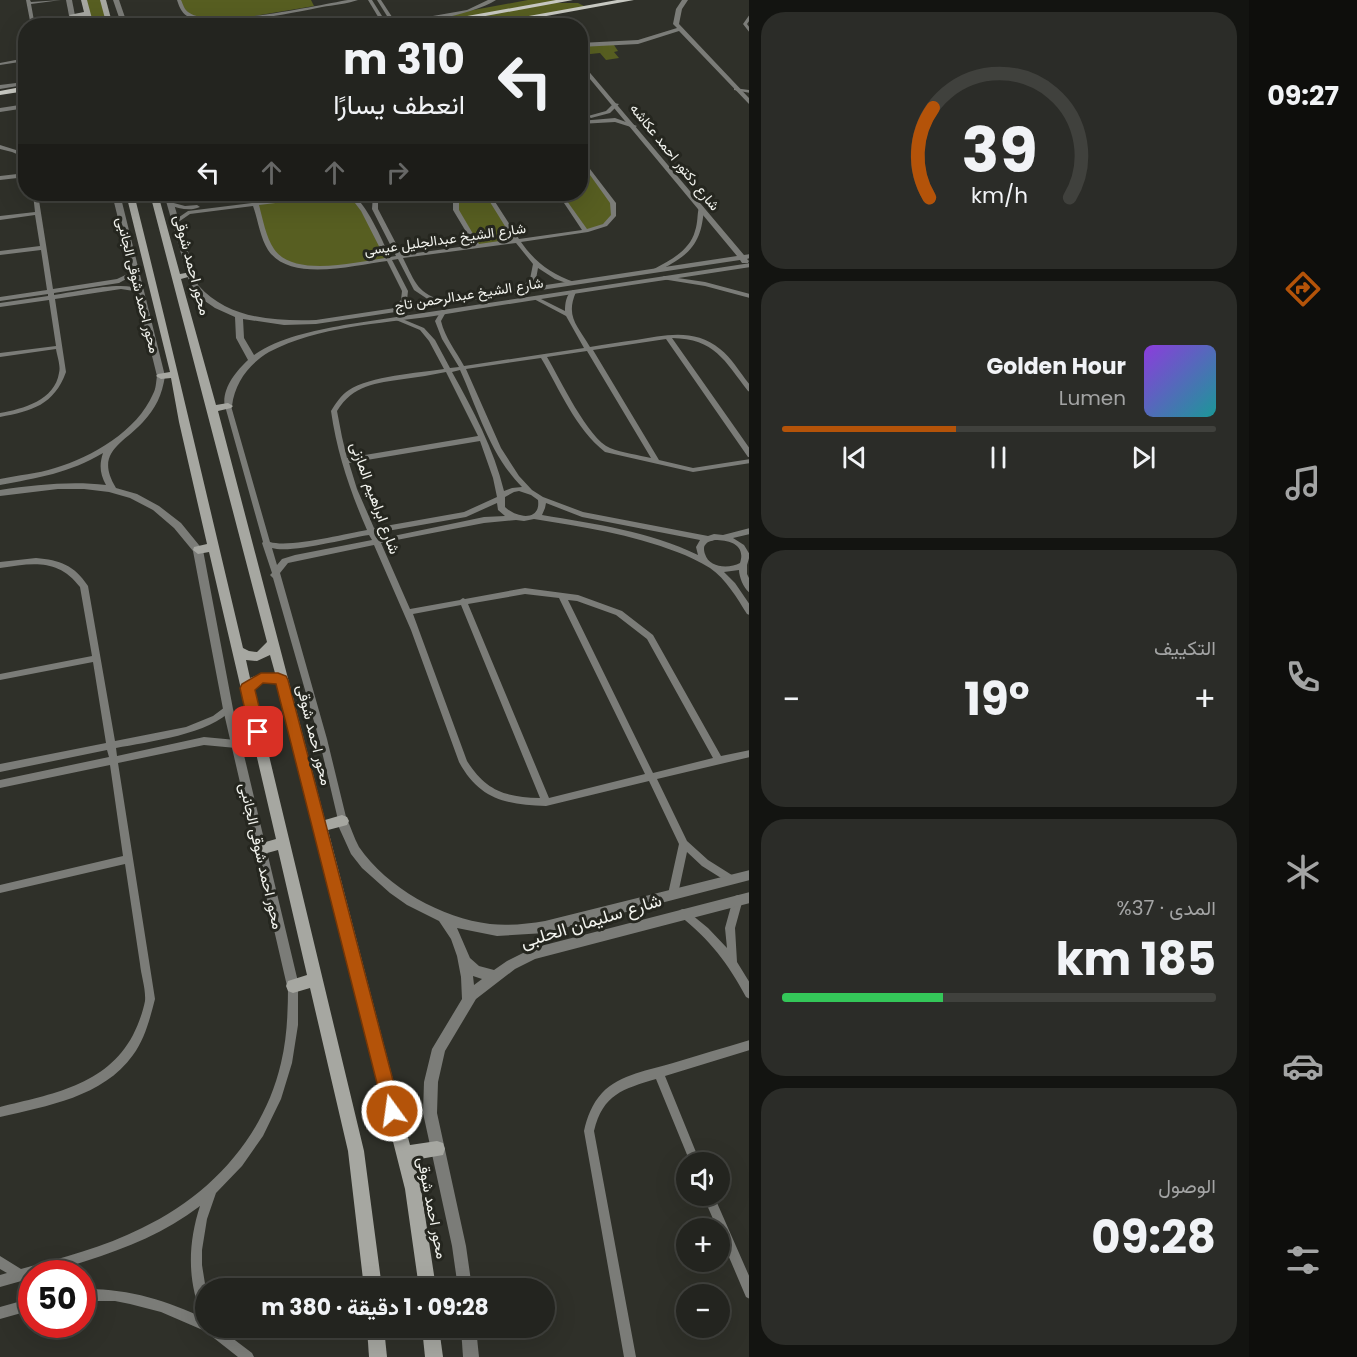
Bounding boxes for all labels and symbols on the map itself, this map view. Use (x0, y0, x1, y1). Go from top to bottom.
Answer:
street label: شارع دكتور احمد عكاشه (625, 99, 725, 215)
street label: محور احمد شوقى (169, 212, 216, 317)
street label: محور احمد شوقى الجانبى (111, 215, 165, 355)
street label: شارع الشيخ عبدالجليل عيسى (363, 218, 527, 261)
street label: شارع الشيخ عبدالرحمن تاج (393, 272, 545, 317)
street label: شارع ابراهيم المازنى (344, 439, 406, 557)
street label: محور احمد شوقى (292, 682, 337, 788)
pin (232, 706, 283, 757)
street label: محور احمد شوقى الجانبى (234, 781, 289, 931)
street label: شارع سليمان الحلبى (517, 887, 665, 954)
position arrow (360, 1079, 424, 1143)
street label: محور احمد شوقى (412, 1155, 453, 1261)
speed limit sign: 50 (18, 1260, 96, 1338)

